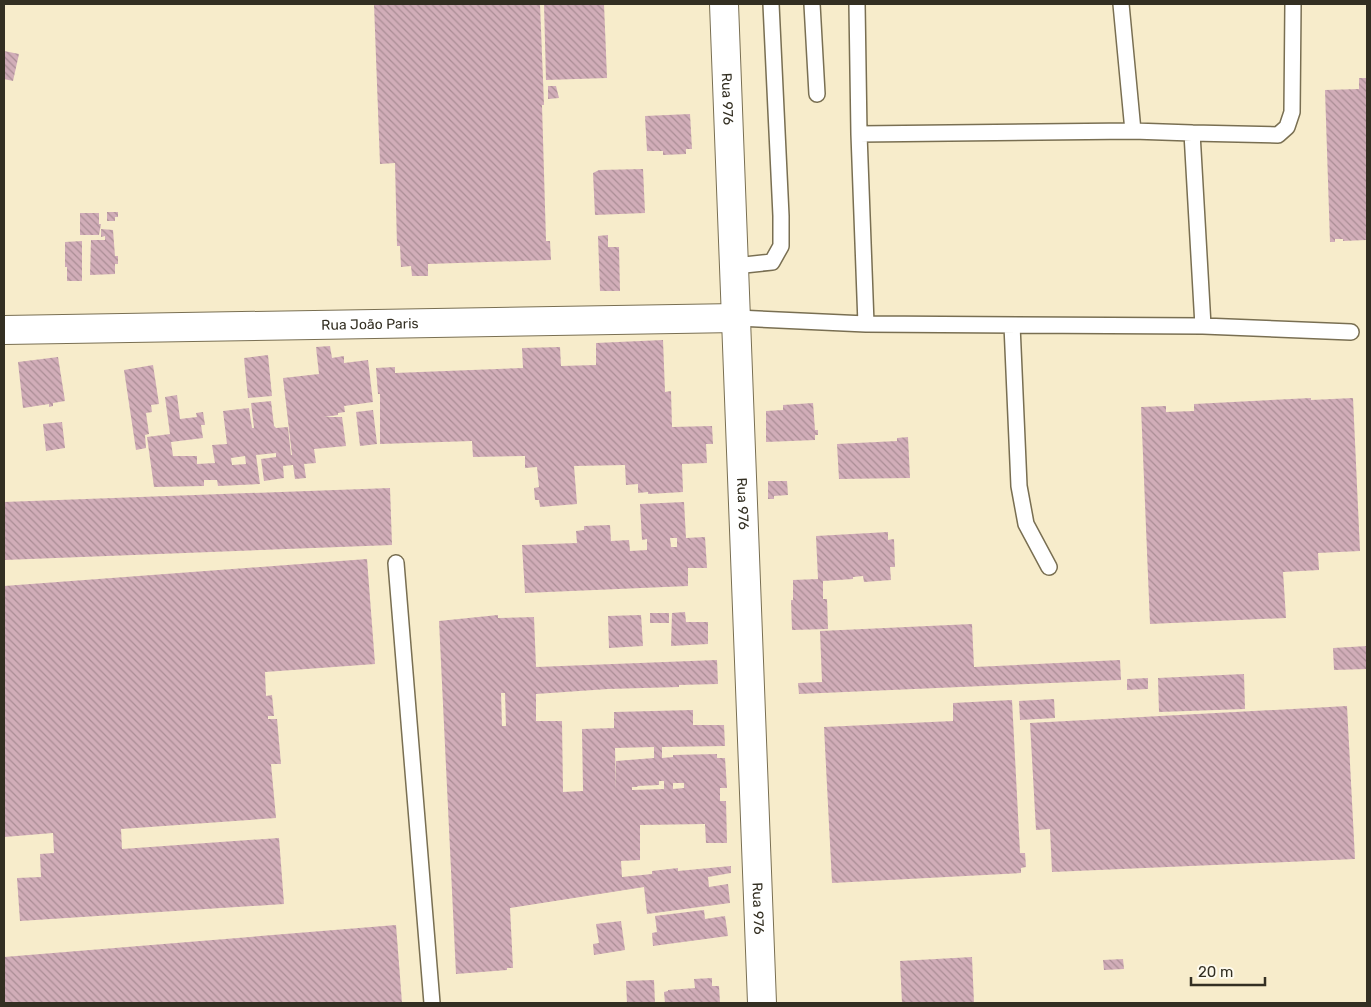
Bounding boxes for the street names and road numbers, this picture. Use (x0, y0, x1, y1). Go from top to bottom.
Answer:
street label: Rua 976 (718, 72, 737, 125)
street label: Rua João Paris (321, 315, 419, 333)
street label: Rua 976 (734, 477, 752, 530)
street label: Rua 976 (749, 882, 768, 935)

